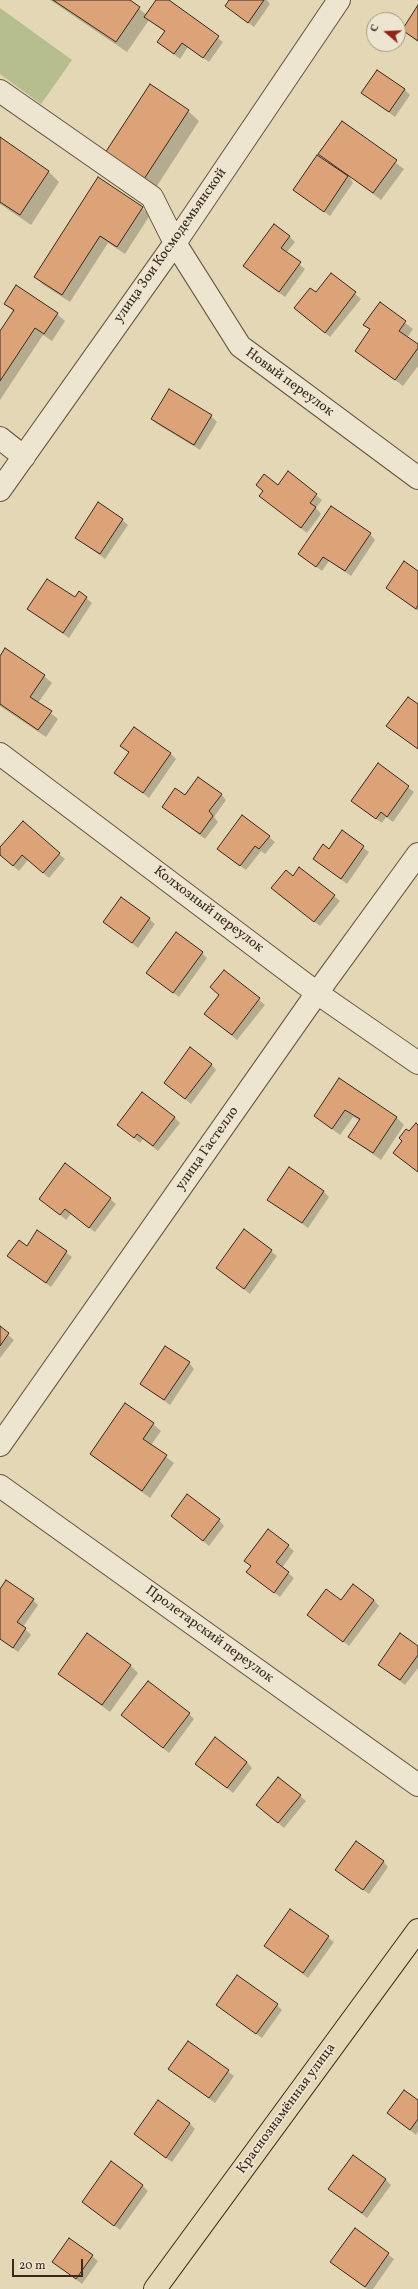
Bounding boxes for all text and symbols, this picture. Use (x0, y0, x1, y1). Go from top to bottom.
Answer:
north arrow (366, 12, 406, 52)
text: С (367, 22, 383, 34)
street label: улица Зои Космодемьянской (111, 166, 231, 326)
street label: Новый переулок (241, 345, 337, 421)
street label: Колхозный переулок (150, 863, 266, 957)
street label: улица Гастелло (173, 1104, 243, 1194)
street label: Пролетарский переулок (142, 1583, 276, 1687)
street label: Краснознамённая улица (234, 2040, 340, 2178)
scale bar (14, 2251, 85, 2277)
text: 20 m (19, 2258, 46, 2274)

